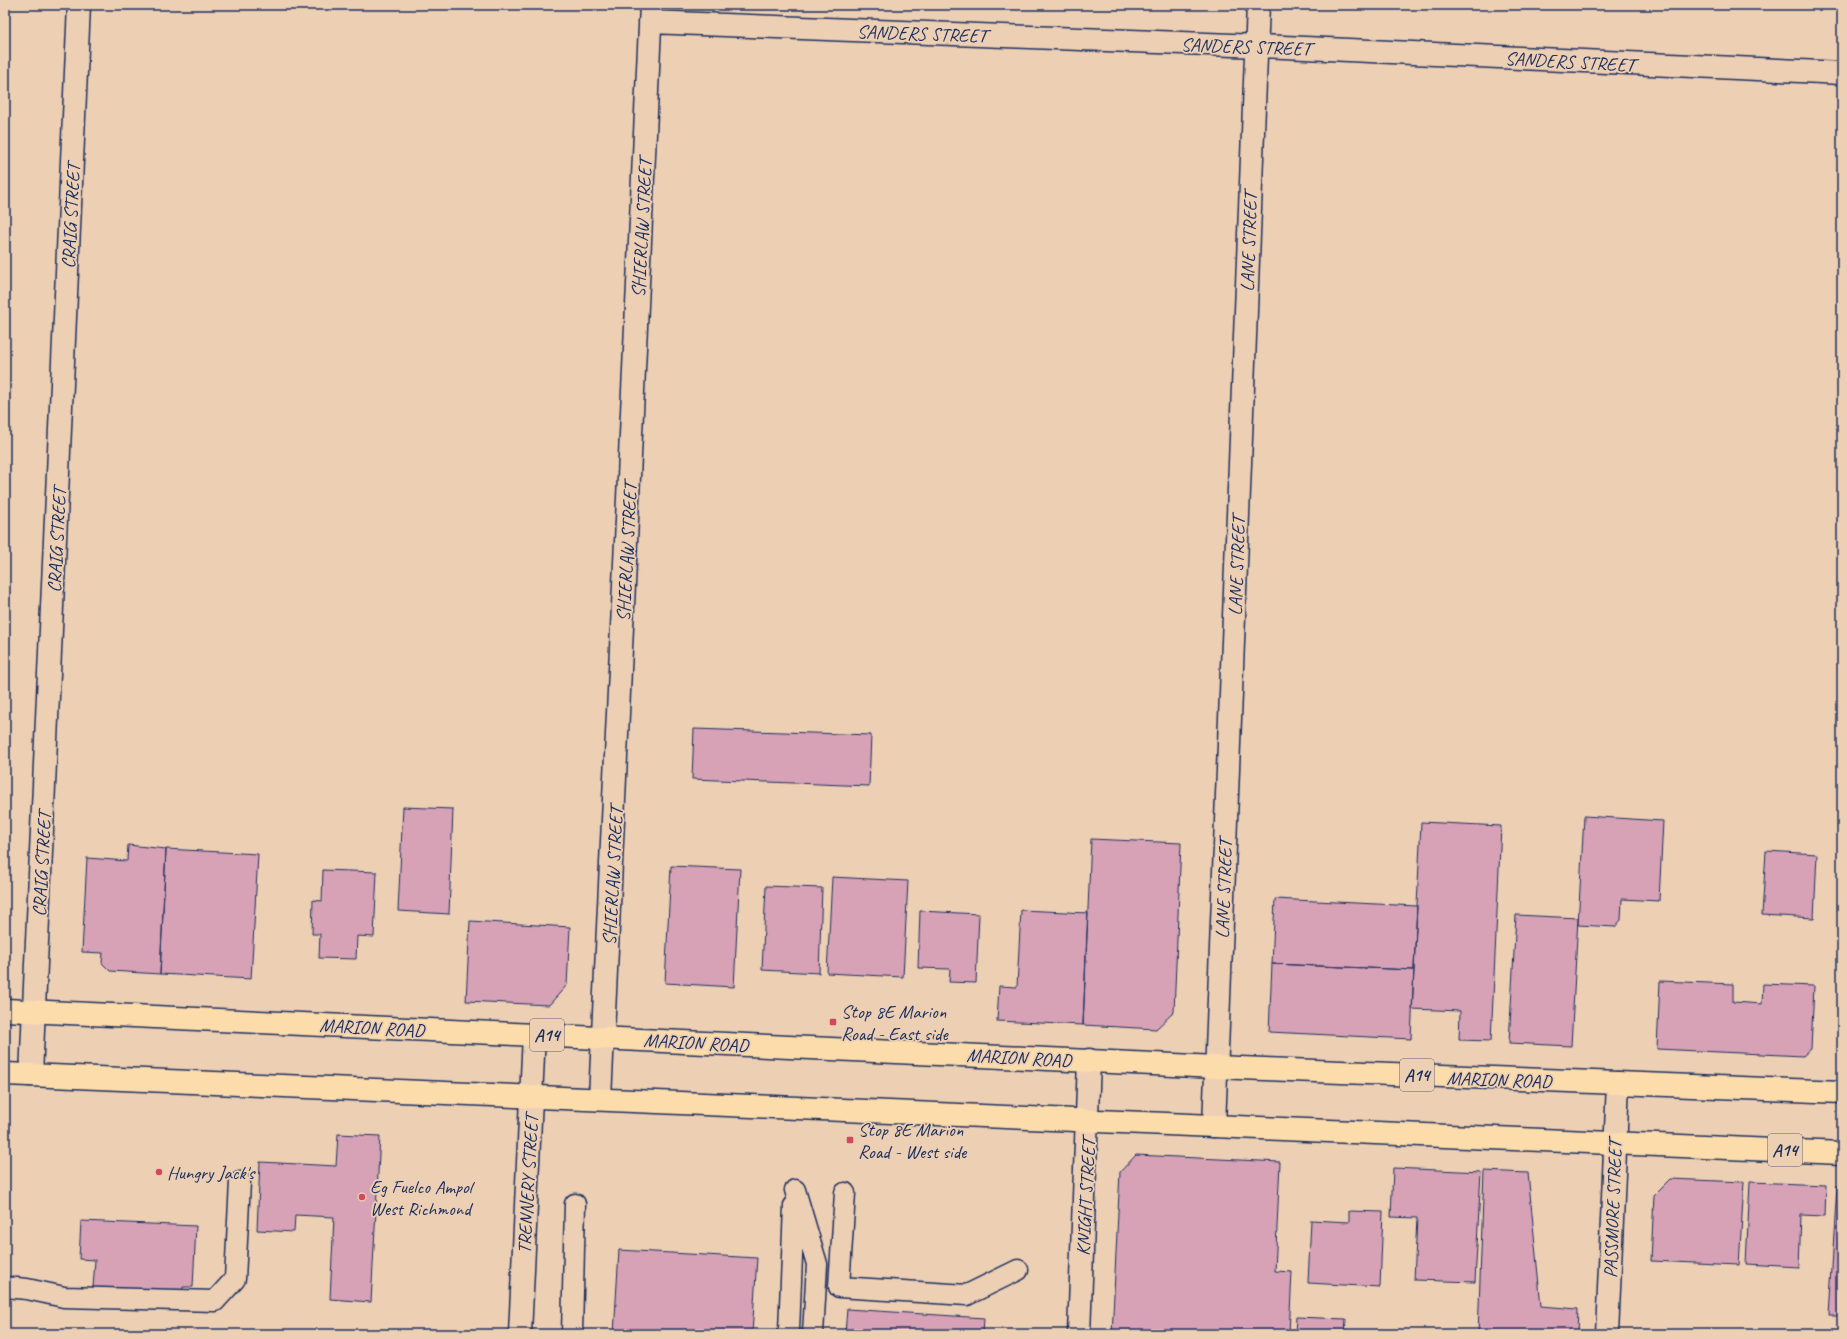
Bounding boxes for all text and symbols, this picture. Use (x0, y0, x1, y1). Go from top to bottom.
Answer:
street label: SANDERS STREET (857, 20, 993, 48)
street label: SANDERS STREET (1181, 33, 1317, 61)
street label: SANDERS STREET (1504, 47, 1641, 78)
street label: SHIERLAW STREET (626, 153, 658, 298)
street label: CRAIG STREET (56, 159, 86, 269)
street label: LANE STREET (1235, 187, 1263, 292)
street label: SHIERLAW STREET (611, 477, 643, 622)
street label: CRAIG STREET (42, 483, 72, 593)
street label: LANE STREET (1223, 511, 1251, 616)
street label: SHIERLAW STREET (597, 801, 629, 946)
street label: CRAIG STREET (27, 807, 57, 917)
street label: LANE STREET (1210, 834, 1238, 939)
place label: Stop 8E Marion Road - East side (841, 1000, 949, 1046)
street label: MARION ROAD (319, 1013, 427, 1043)
marker: Stop 8E Marion Road - East side (828, 1017, 838, 1027)
road number: A14 (530, 1019, 564, 1051)
street label: MARION ROAD (643, 1028, 751, 1058)
street label: MARION ROAD (966, 1043, 1074, 1073)
road number: A14 (1400, 1059, 1434, 1091)
street label: MARION ROAD (1446, 1066, 1554, 1094)
street label: TRENNERY STREET (512, 1110, 544, 1254)
place label: Stop 8E Marion Road - West side (858, 1118, 968, 1164)
street label: KNIGHT STREET (1071, 1132, 1101, 1256)
street label: PASSMORE STREET (1599, 1134, 1628, 1278)
road number: A14 (1768, 1134, 1802, 1166)
marker: Stop 8E Marion Road - West side (845, 1135, 855, 1145)
place label: Hungry Jack's (167, 1161, 257, 1185)
marker: Hungry Jack's (154, 1167, 164, 1177)
place label: Eg Fuelco Ampol West Richmond (370, 1175, 476, 1221)
marker: Eg Fuelco Ampol West Richmond (357, 1192, 367, 1202)

